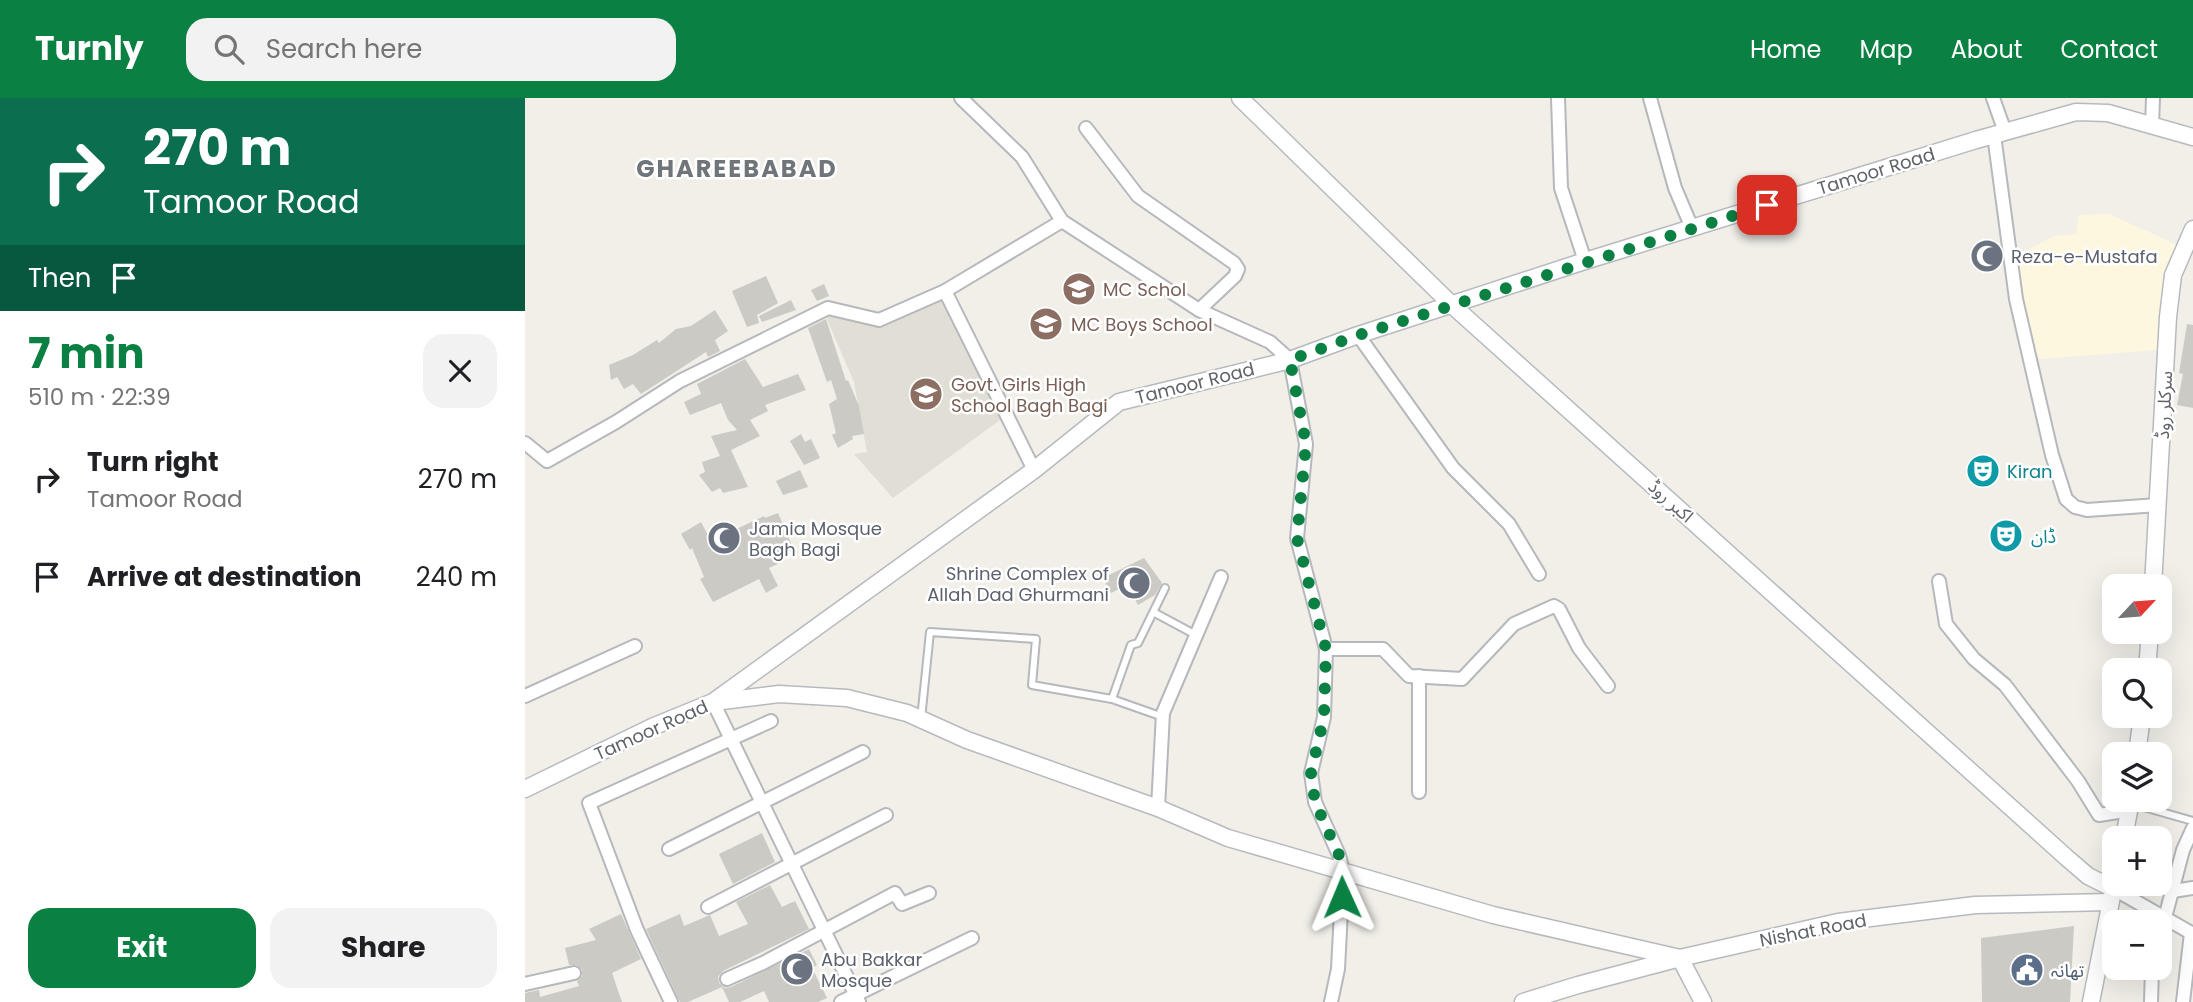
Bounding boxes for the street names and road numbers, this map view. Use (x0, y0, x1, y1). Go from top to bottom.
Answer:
street label: Tamoor Road (1814, 141, 1938, 201)
street label: Tamoor Road (1133, 356, 1257, 410)
street label: سرکلر روڈ (2150, 370, 2178, 440)
street label: اکبر روڈ (1643, 474, 1699, 528)
street label: Tamoor Road (590, 694, 712, 766)
street label: Nishat Road (1757, 907, 1869, 953)

